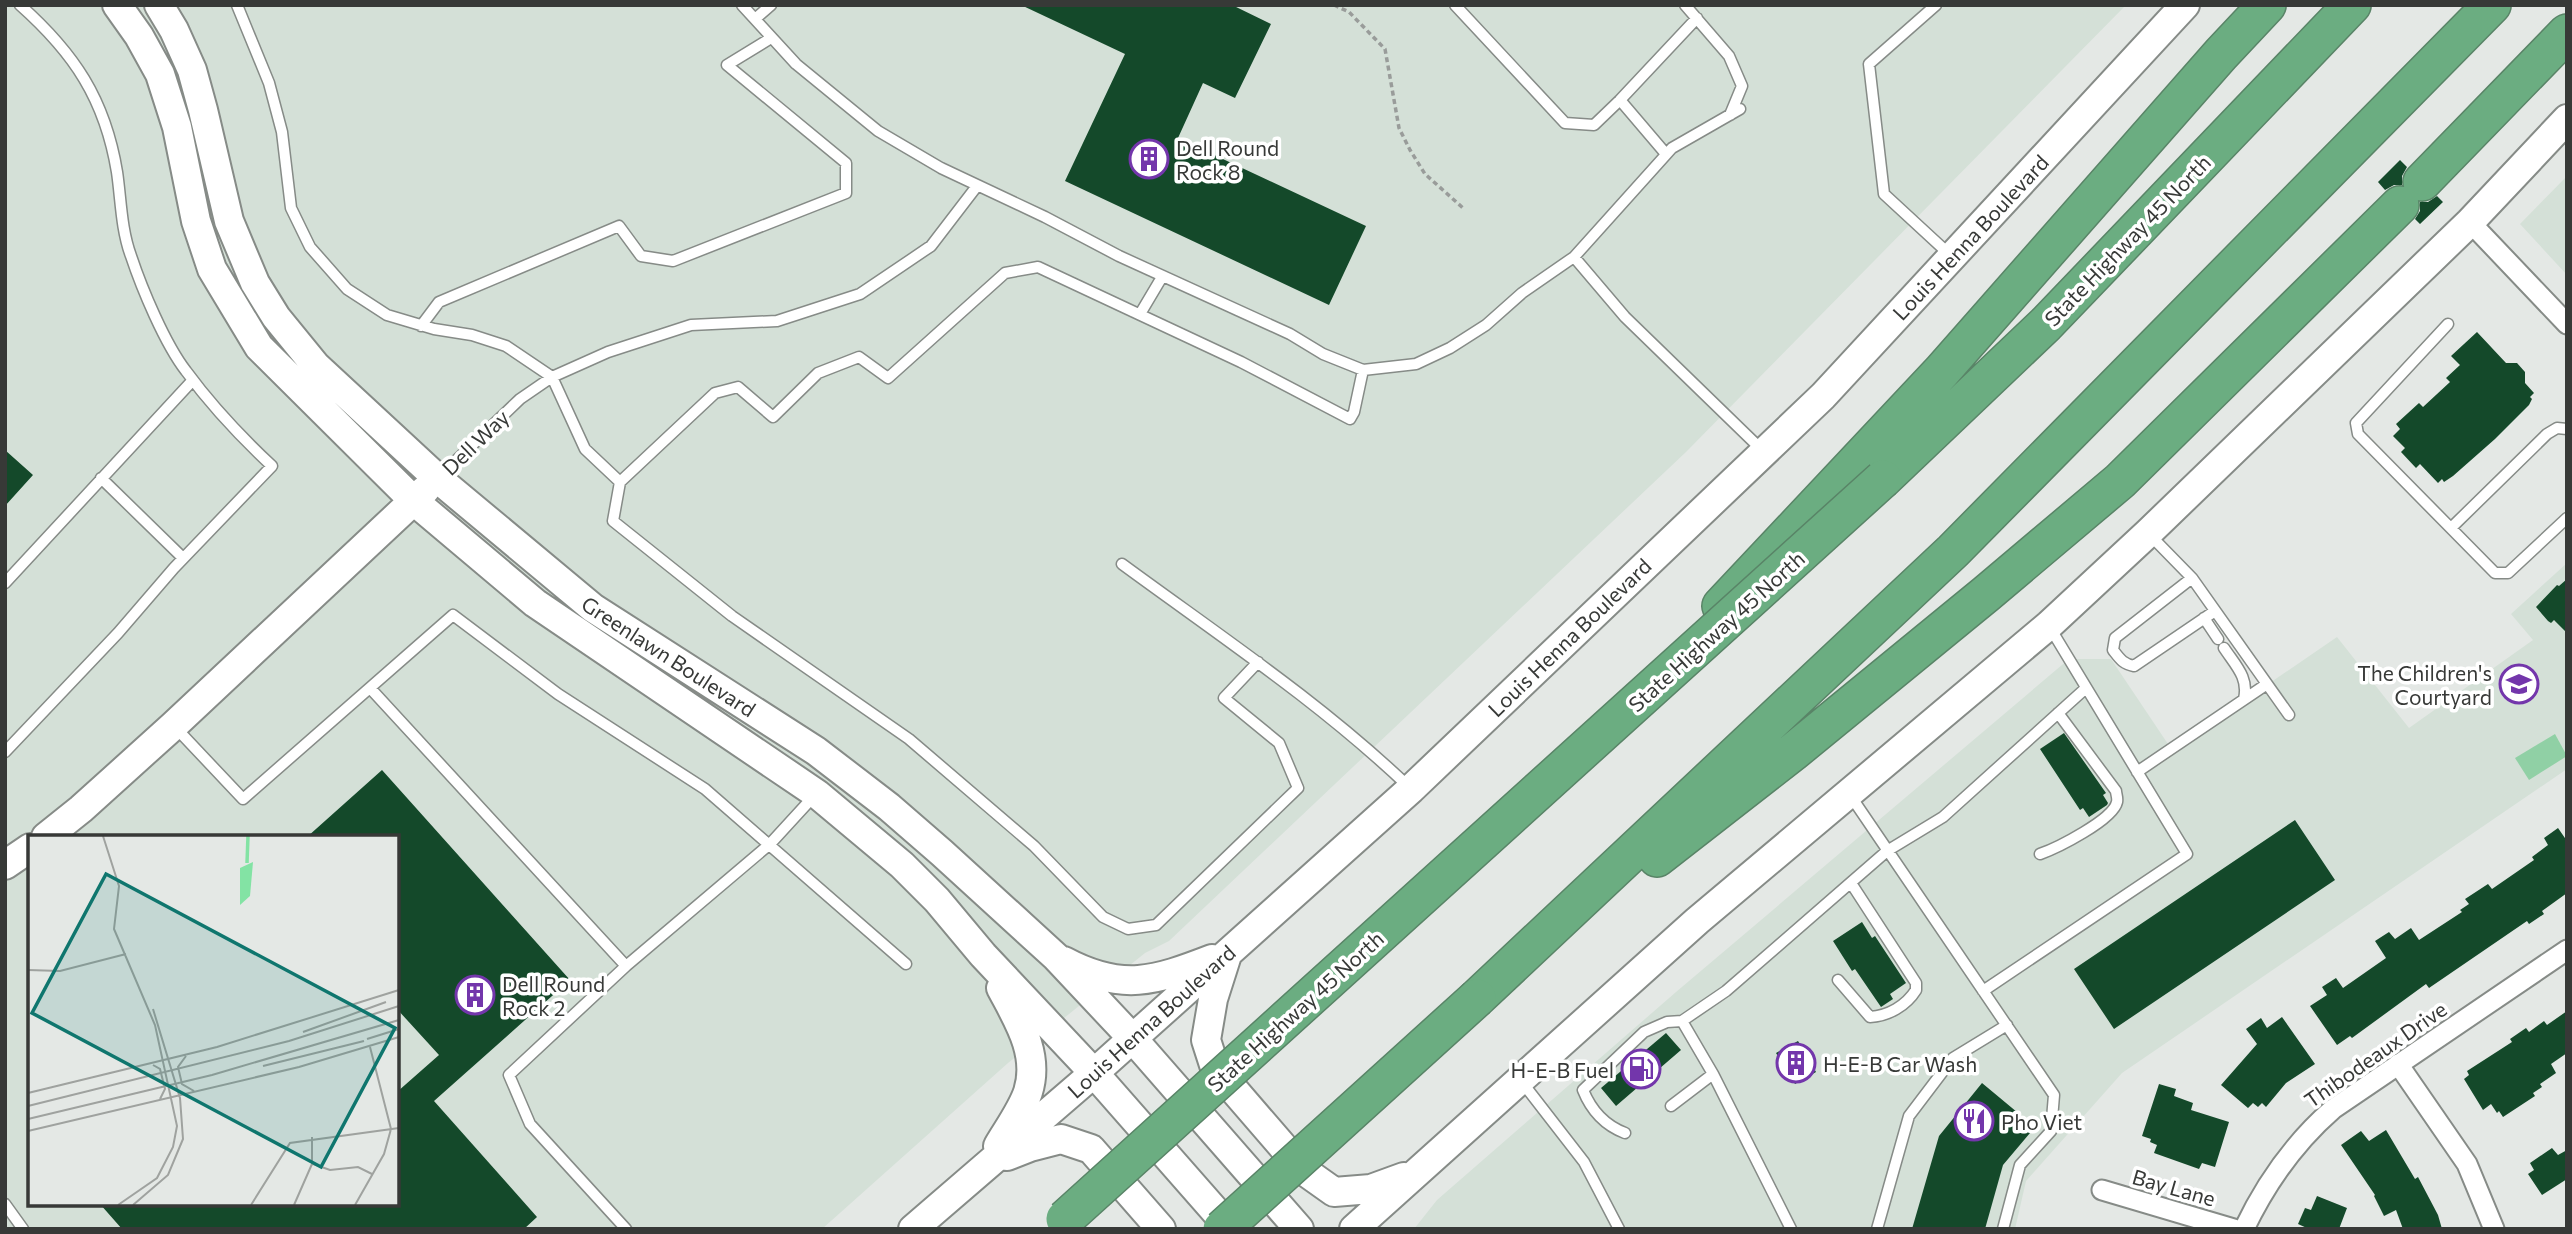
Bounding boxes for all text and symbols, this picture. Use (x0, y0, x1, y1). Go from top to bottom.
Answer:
place label: Dell Round Rock 8 (1176, 135, 1279, 184)
building icon: Dell Round Rock 8 (1128, 138, 1170, 180)
street label: Louis Henna Boulevard (1887, 149, 2053, 325)
street label: State Highway 45 North (2039, 149, 2215, 331)
street label: Dell Way (436, 404, 514, 480)
street label: State Highway 45 North (1623, 545, 1809, 717)
street label: Louis Henna Boulevard (1482, 553, 1656, 721)
street label: Greenlawn Boulevard (577, 590, 761, 722)
place label: The Children's Courtyard (2357, 660, 2492, 709)
school or university icon: The Children's Courtyard (2498, 663, 2540, 705)
inset map (28, 835, 399, 1206)
street label: State Highway 45 North (1202, 925, 1388, 1097)
street label: Louis Henna Boulevard (1062, 939, 1240, 1103)
place label: Dell Round Rock 2 (502, 971, 605, 1020)
building icon: Dell Round Rock 2 (454, 974, 496, 1016)
street label: Thibodeaux Drive (2299, 996, 2451, 1112)
building icon: H-E-B Car Wash (1775, 1042, 1817, 1084)
fuel station icon: H-E-B Fuel (1620, 1048, 1662, 1090)
place label: H-E-B Car Wash (1823, 1051, 1977, 1076)
place label: H-E-B Fuel (1511, 1057, 1614, 1082)
restaurant icon: Pho Viet (1953, 1100, 1995, 1142)
place label: Pho Viet (2001, 1109, 2082, 1134)
street label: Bay Lane (2130, 1163, 2218, 1211)

